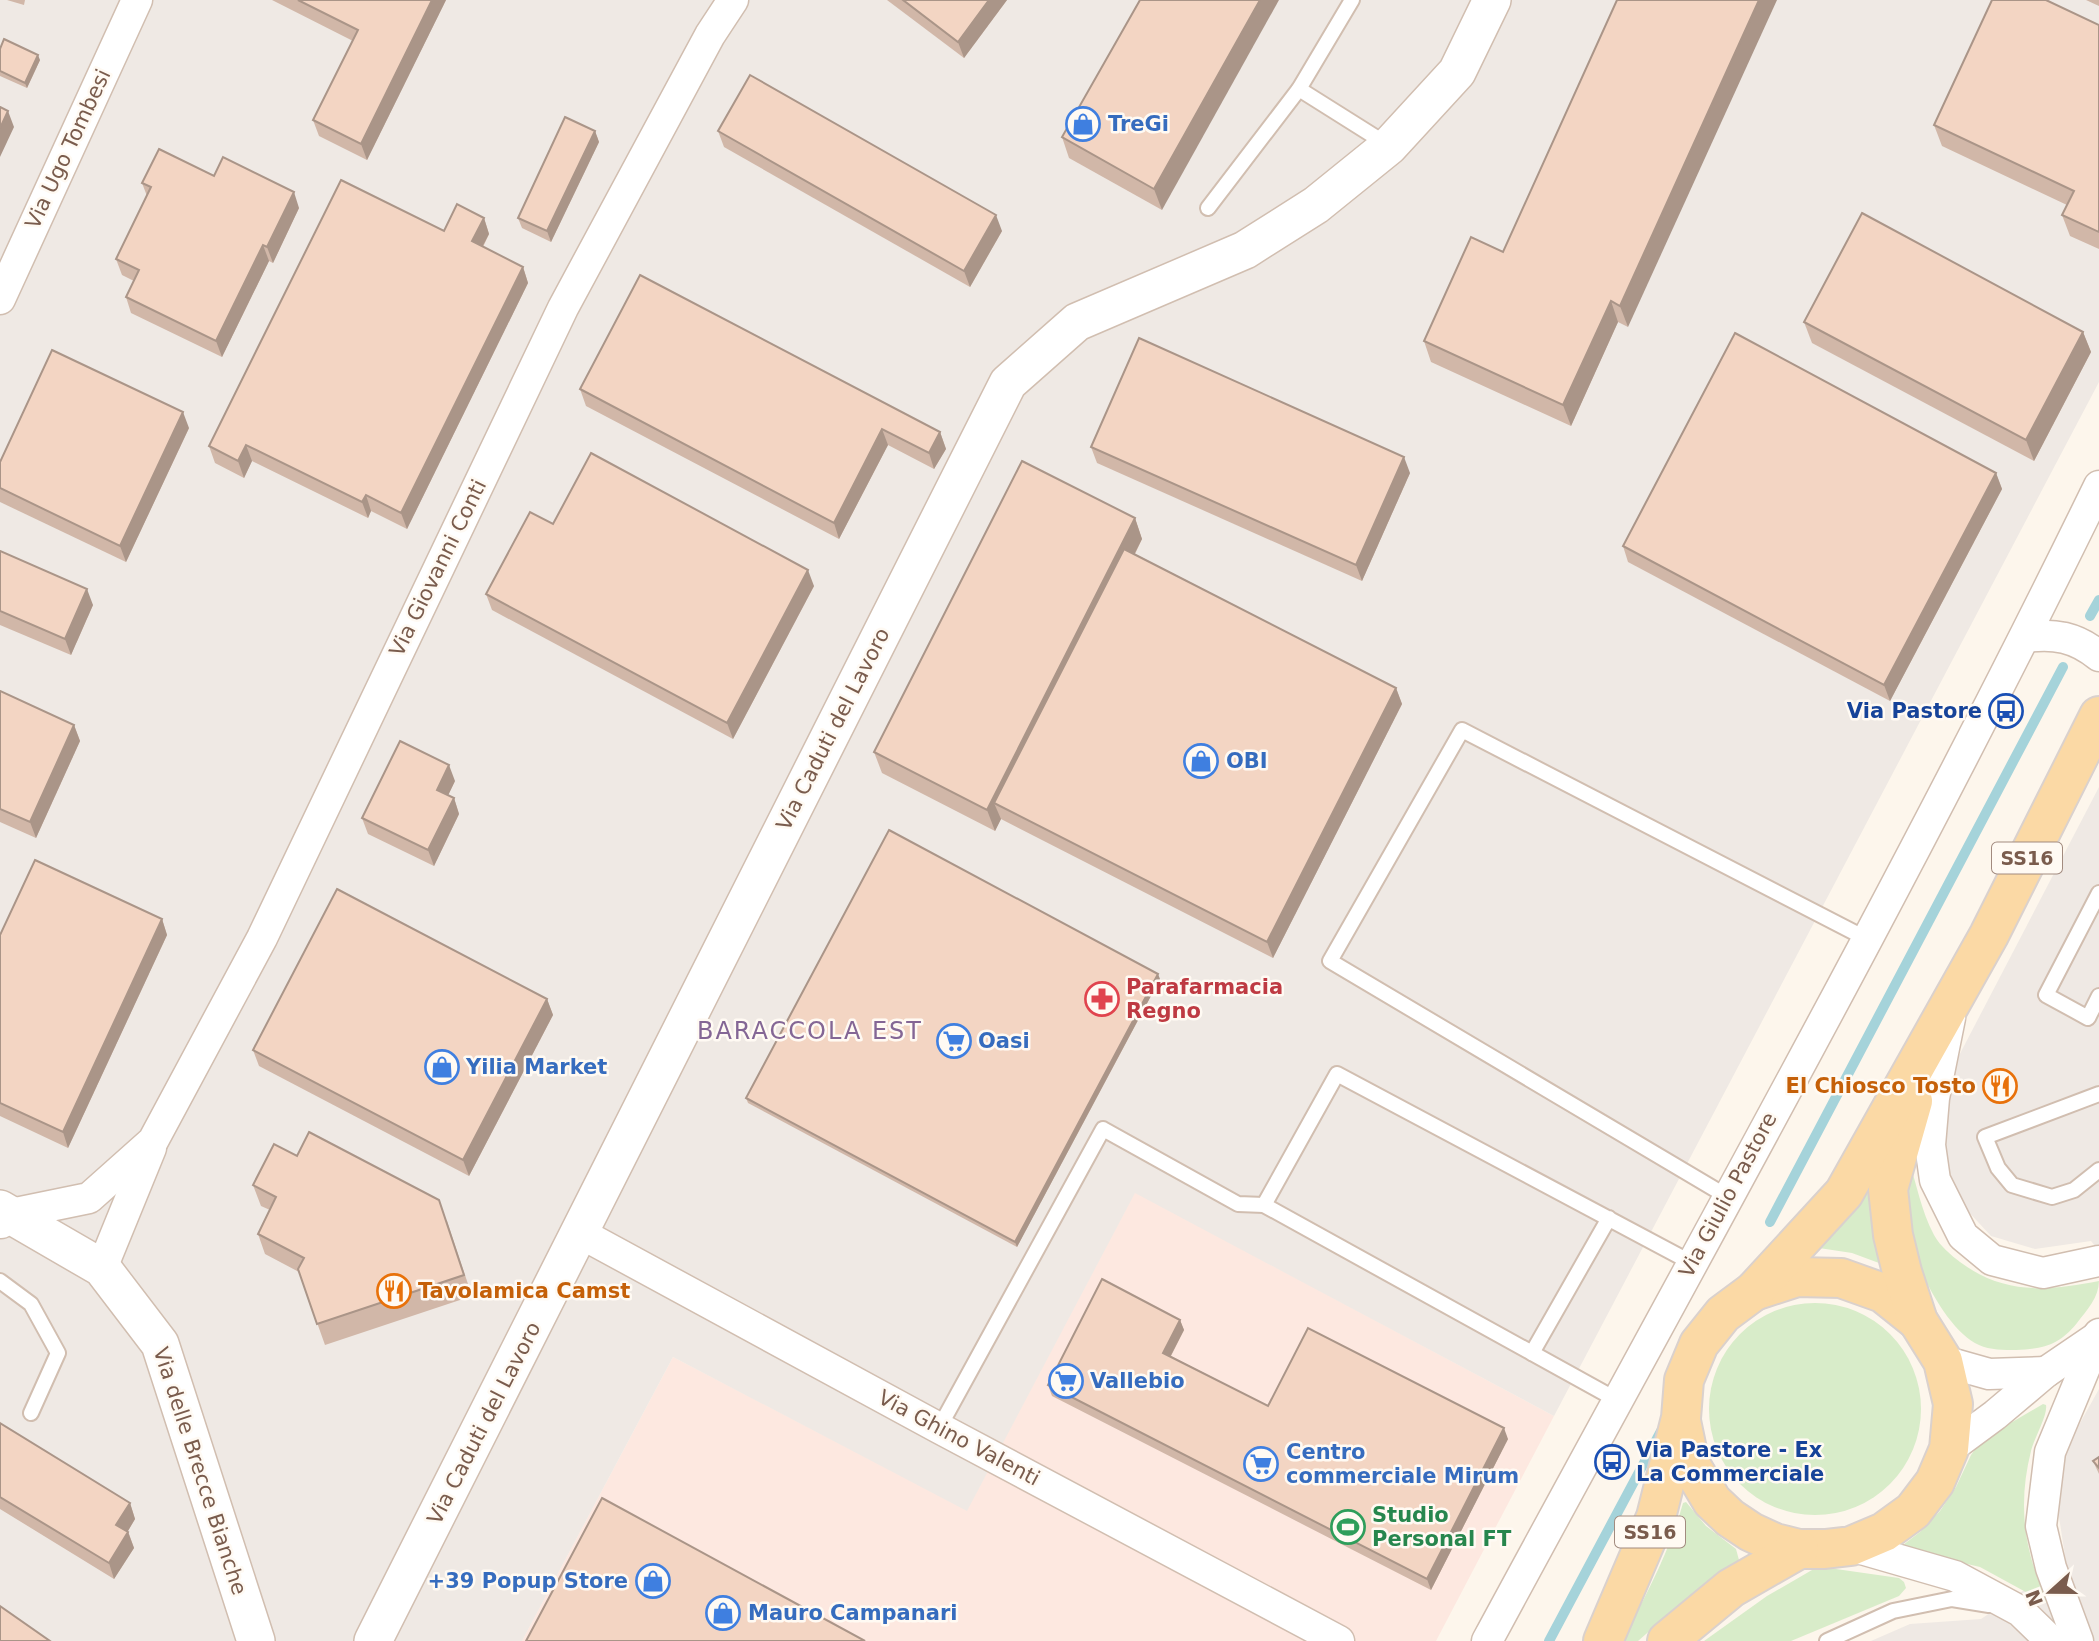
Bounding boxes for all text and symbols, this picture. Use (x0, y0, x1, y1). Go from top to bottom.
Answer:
street label: Via Ugo Tombesi (21, 65, 115, 233)
shop icon: TreGi (1064, 105, 1102, 143)
place label: TreGi (1108, 112, 1169, 136)
street label: Via Giovanni Conti (385, 476, 491, 660)
street label: Via Caduti del Lavoro (772, 624, 894, 834)
bus stop icon: Via Pastore (1987, 692, 2025, 730)
place label: Via Pastore (1847, 699, 1982, 723)
shop icon: OBI (1182, 742, 1220, 780)
place label: OBI (1226, 749, 1268, 773)
road number: SS16 (1992, 842, 2062, 874)
place label: Parafarmacia Regno (1126, 975, 1283, 1023)
pharmacy icon: Parafarmacia Regno (1083, 980, 1121, 1018)
district label: BARACCOLA EST (697, 1017, 923, 1045)
supermarket icon: Oasi (935, 1022, 973, 1060)
place label: Oasi (978, 1029, 1030, 1053)
shop icon: Yilia Market (423, 1048, 461, 1086)
place label: Yilia Market (465, 1055, 607, 1079)
restaurant icon: El Chiosco Tosto (1981, 1067, 2019, 1105)
place label: El Chiosco Tosto (1786, 1074, 1976, 1098)
street label: Via Giulio Pastore (1674, 1108, 1782, 1282)
restaurant icon: Tavolamica Camst (375, 1272, 413, 1310)
place label: Tavolamica Camst (418, 1279, 630, 1303)
street label: Via Caduti del Lavoro (423, 1318, 545, 1528)
street label: Via delle Brecce Bianche (149, 1344, 251, 1598)
supermarket icon: Vallebio (1047, 1362, 1085, 1400)
place label: Vallebio (1090, 1369, 1185, 1393)
street label: Via Ghino Valenti (874, 1385, 1044, 1491)
place label: Via Pastore - Ex La Commerciale (1636, 1438, 1824, 1486)
place label: Centro commerciale Mirum (1286, 1440, 1519, 1488)
bus stop icon: Via Pastore - Ex La Commerciale (1593, 1443, 1631, 1481)
supermarket icon: Centro commerciale Mirum (1242, 1445, 1280, 1483)
place label: Studio Personal FT (1372, 1503, 1512, 1551)
sports icon: Studio Personal FT (1329, 1508, 1367, 1546)
road number: SS16 (1615, 1516, 1685, 1548)
north arrow (2015, 1557, 2085, 1627)
shop icon: +39 Popup Store (634, 1562, 672, 1600)
place label: +39 Popup Store (428, 1569, 628, 1593)
text: N (2021, 1587, 2047, 1609)
shop icon: Mauro Campanari (704, 1594, 742, 1632)
place label: Mauro Campanari (748, 1601, 957, 1625)

